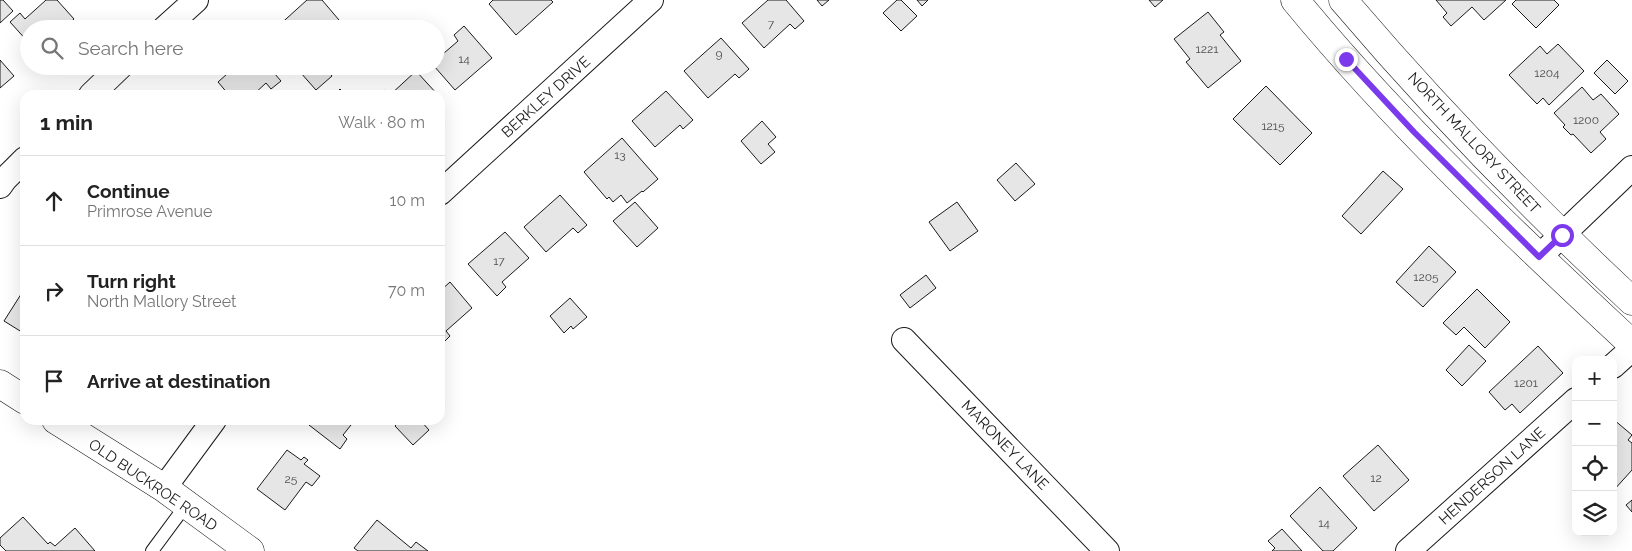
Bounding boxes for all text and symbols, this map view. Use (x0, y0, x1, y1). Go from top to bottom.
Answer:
house number: 7 (768, 17, 775, 31)
search box (20, 20, 445, 75)
icon: search (38, 34, 66, 62)
text: Search here (78, 37, 184, 59)
house number: 1221 (1196, 42, 1218, 56)
house number: 9 (715, 47, 723, 61)
route end (1335, 48, 1358, 71)
house number: 14 (458, 52, 470, 66)
street label: BERKLEY DRIVE (498, 52, 594, 142)
house number: 1204 (1534, 66, 1560, 80)
street label: NORTH MALLORY STREET (1404, 69, 1544, 217)
text: 1 min (40, 110, 93, 135)
text: Walk · 80 m (338, 113, 425, 132)
house number: 1200 (1573, 113, 1599, 127)
house number: 1215 (1261, 119, 1285, 133)
house number: 13 (614, 148, 626, 162)
text: Continue (87, 180, 170, 202)
icon: ahead (40, 187, 68, 215)
text: 10 m (390, 191, 425, 210)
text: Primrose Avenue (87, 202, 213, 221)
route start (1551, 224, 1574, 247)
house number: 17 (493, 254, 505, 268)
text: Turn right (87, 270, 176, 292)
house number: 1205 (1413, 270, 1439, 284)
icon: right (40, 277, 68, 305)
text: 70 m (388, 281, 425, 300)
text: North Mallory Street (87, 292, 236, 311)
map controls (1572, 356, 1617, 536)
button: + (1572, 356, 1617, 401)
icon: arrive (40, 367, 68, 395)
text: Arrive at destination (87, 370, 271, 392)
house number: 1201 (1514, 376, 1538, 390)
street label: MARONEY LANE (958, 396, 1052, 494)
button: − (1572, 401, 1617, 446)
street label: HENDERSON LANE (1435, 424, 1549, 528)
street label: OLD BUCKROE ROAD (85, 435, 221, 535)
button: locate (1572, 446, 1617, 491)
house number: 12 (1370, 471, 1382, 485)
house number: 25 (285, 472, 298, 486)
button: layers (1572, 491, 1617, 536)
house number: 14 (1318, 516, 1330, 530)

